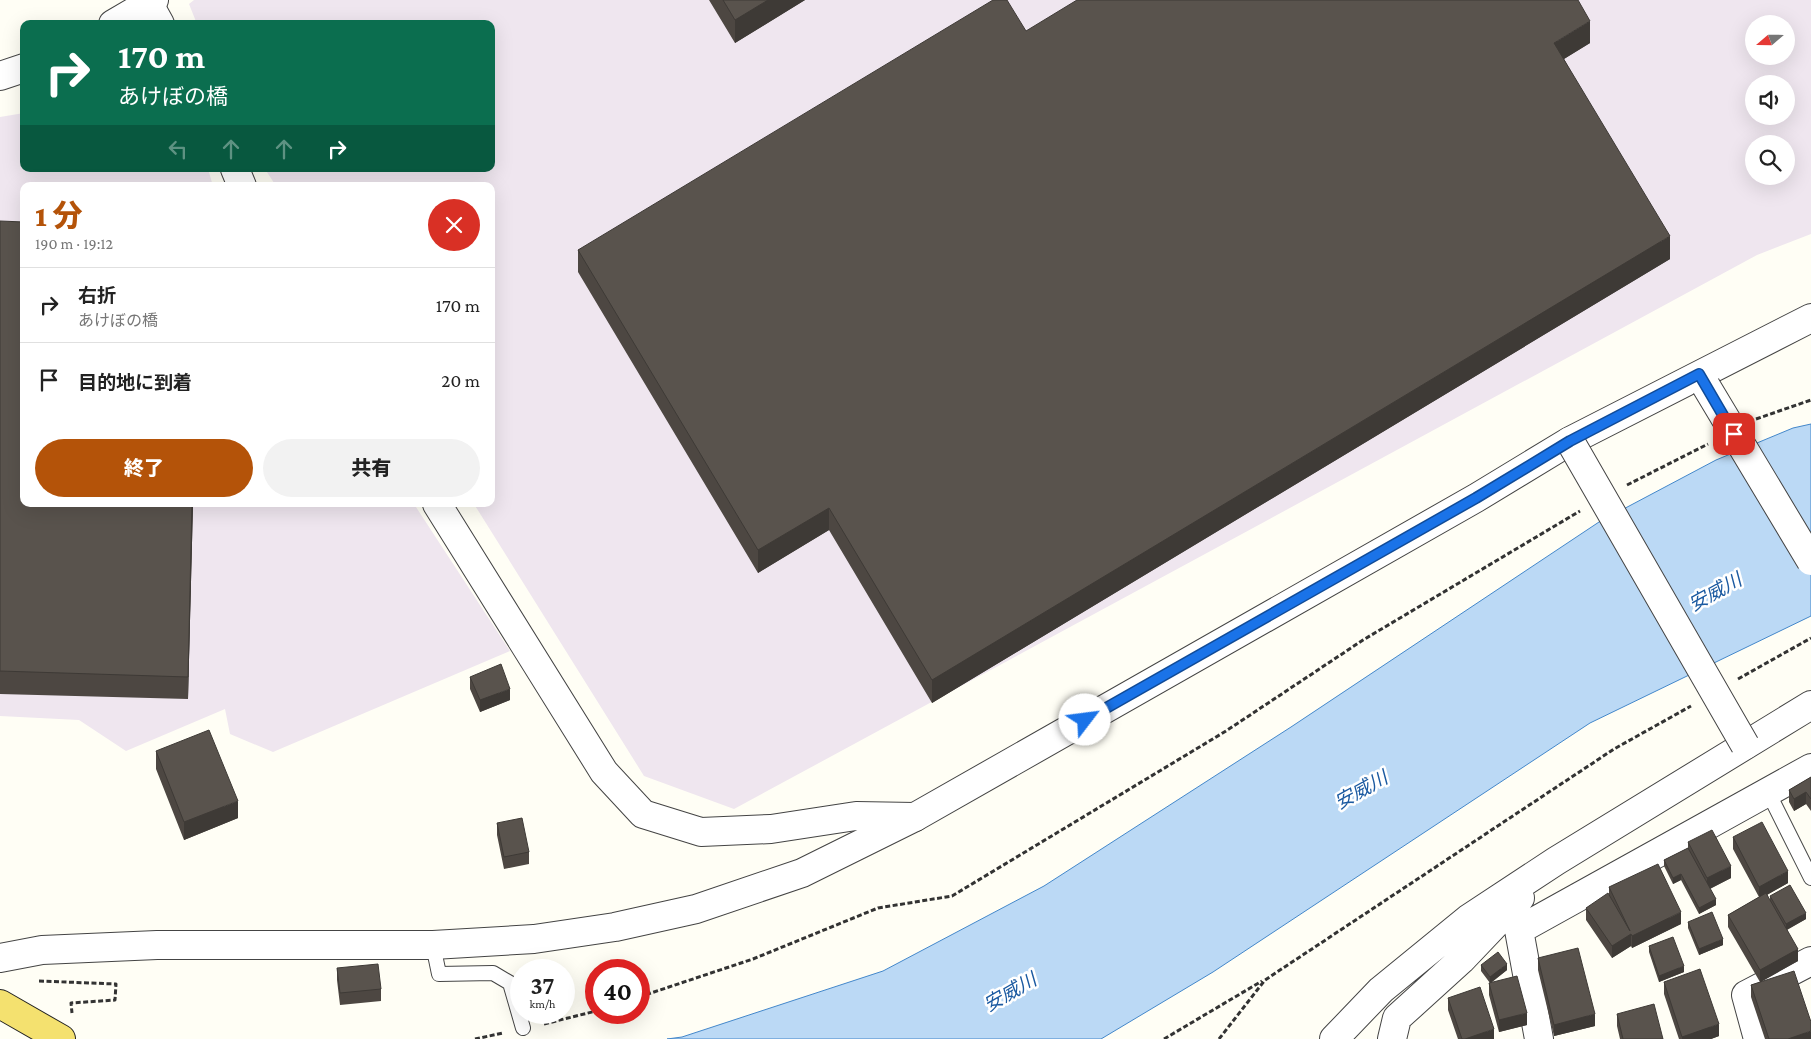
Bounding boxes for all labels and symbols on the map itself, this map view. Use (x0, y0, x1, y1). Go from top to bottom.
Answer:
north arrow (1745, 15, 1795, 65)
pin (1713, 413, 1755, 455)
water label: 安威川 (1685, 568, 1747, 615)
position arrow (1058, 693, 1110, 745)
water label: 安威川 (1331, 766, 1393, 813)
speed limit sign: 40 (585, 959, 650, 1024)
water label: 安威川 (980, 968, 1042, 1015)

